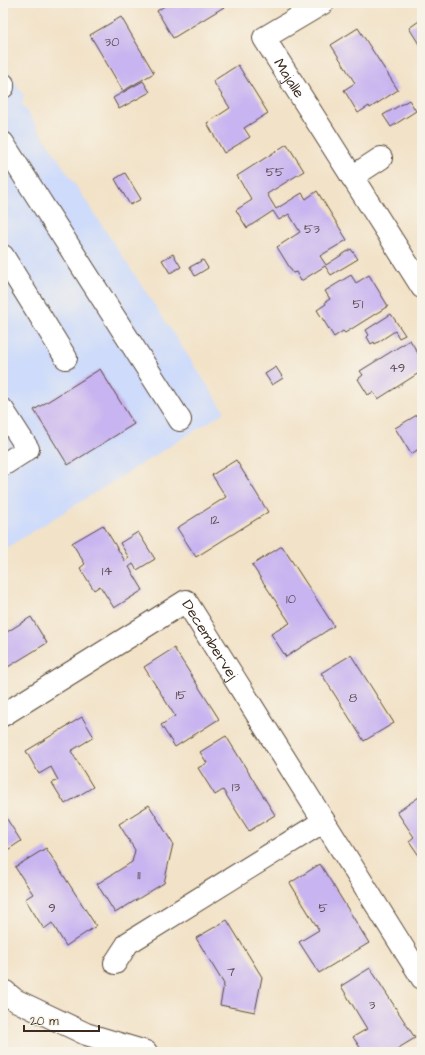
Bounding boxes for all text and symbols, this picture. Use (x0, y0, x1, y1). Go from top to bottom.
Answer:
house number: 30 (105, 33, 119, 51)
street label: Majalle (269, 54, 309, 102)
house number: 55 (266, 163, 284, 181)
house number: 53 (304, 220, 320, 238)
house number: 51 (353, 295, 364, 313)
house number: 49 (389, 359, 405, 377)
house number: 12 (210, 511, 220, 529)
house number: 14 (102, 562, 112, 580)
house number: 10 (286, 590, 296, 608)
street label: Decembervej (177, 596, 243, 684)
house number: 15 (176, 686, 186, 704)
house number: 8 (349, 689, 358, 707)
house number: 13 (232, 778, 241, 796)
house number: 11 (137, 866, 141, 884)
house number: 9 (48, 899, 56, 917)
house number: 5 (318, 899, 328, 917)
house number: 7 (227, 963, 235, 981)
house number: 3 (369, 996, 376, 1014)
scale bar (24, 1007, 99, 1033)
text: 20 m (30, 1013, 59, 1030)

